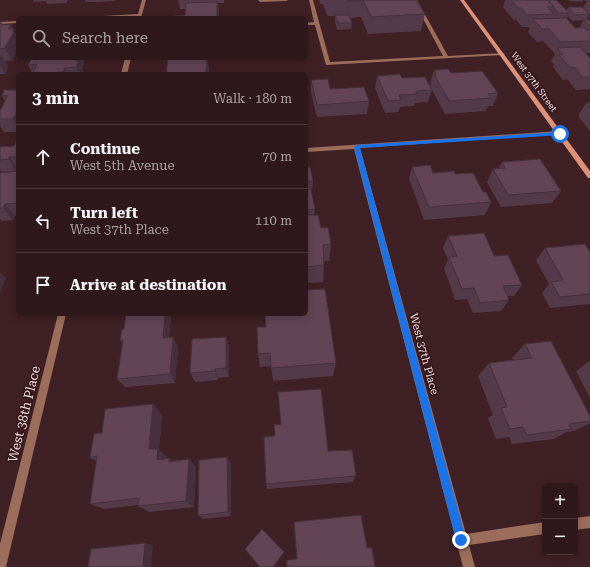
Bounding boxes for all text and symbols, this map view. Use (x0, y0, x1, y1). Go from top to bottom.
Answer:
search box (16, 16, 308, 60)
icon: search (30, 27, 52, 49)
text: Search here (62, 29, 148, 47)
street label: West 37th Street (509, 50, 559, 114)
text: 3 min (32, 88, 79, 108)
text: Walk · 180 m (213, 91, 292, 106)
route start (551, 125, 569, 143)
text: Continue (70, 140, 140, 158)
icon: ahead (32, 146, 54, 168)
text: 70 m (262, 149, 292, 164)
text: West 5th Avenue (70, 158, 175, 173)
text: Turn left (70, 204, 138, 222)
icon: left (32, 210, 54, 232)
text: 110 m (255, 213, 292, 228)
text: West 37th Place (70, 222, 169, 237)
icon: arrive (32, 274, 54, 296)
text: Arrive at destination (70, 276, 226, 294)
street label: West 37th Place (407, 312, 441, 396)
street label: West 38th Place (5, 364, 43, 464)
map controls (542, 483, 578, 555)
button: + (542, 483, 578, 519)
button: − (542, 519, 578, 555)
route end (452, 531, 470, 549)

